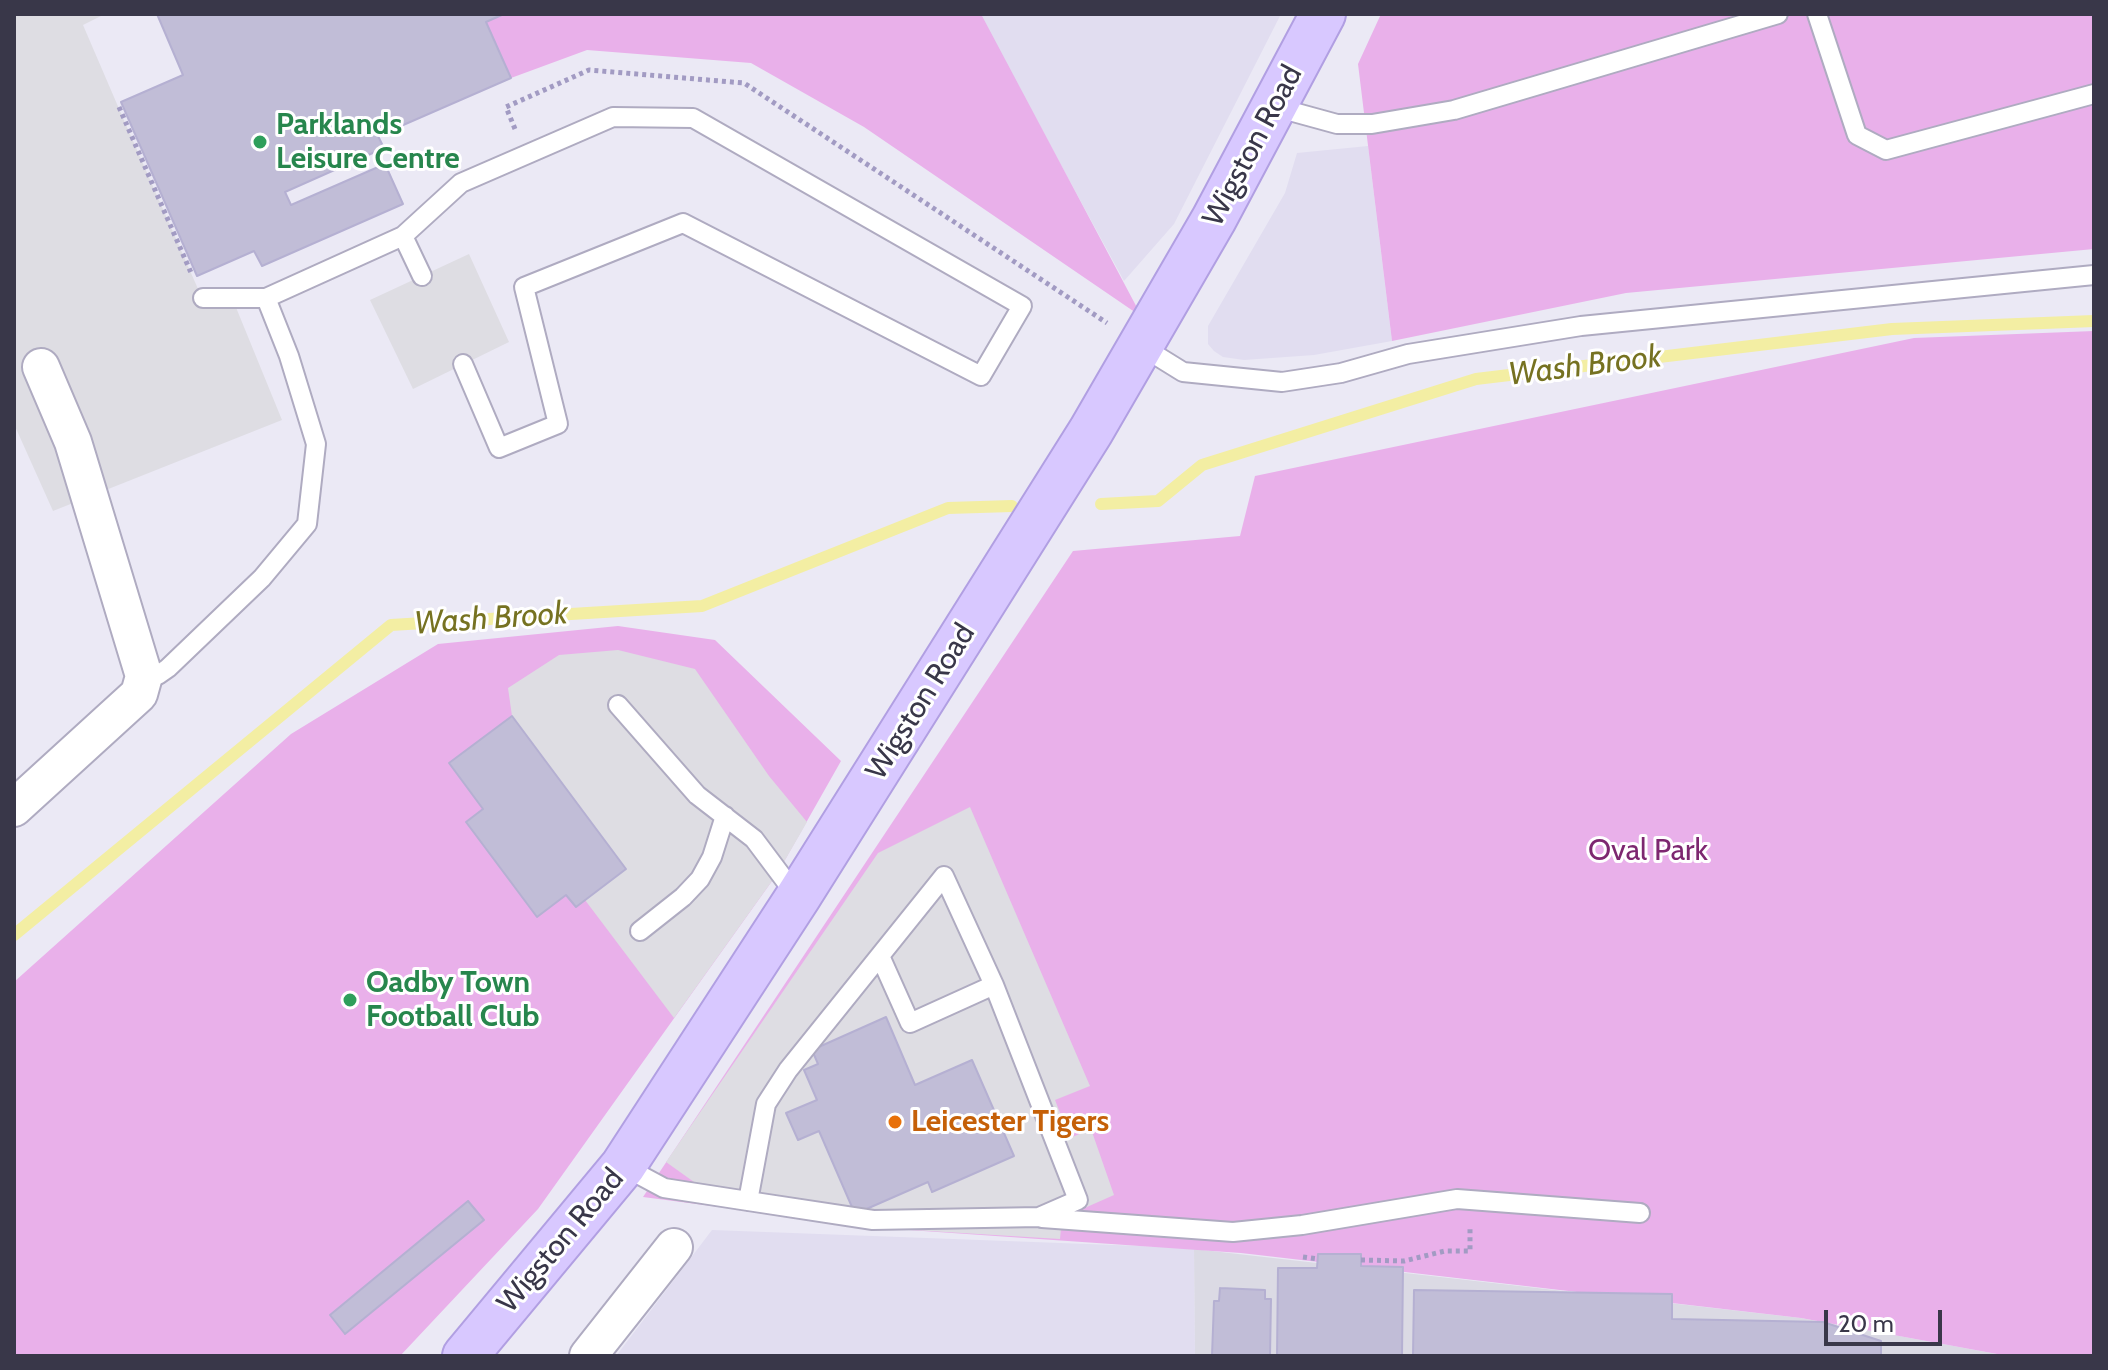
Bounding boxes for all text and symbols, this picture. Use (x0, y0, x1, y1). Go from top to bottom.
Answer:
street label: Wigston Road (1196, 59, 1310, 233)
place label: Parklands Leisure Centre (276, 107, 460, 178)
marker: Parklands Leisure Centre (251, 133, 269, 151)
water label: Wash Brook (1506, 338, 1664, 394)
water label: Wash Brook (413, 594, 569, 644)
street label: Wigston Road (859, 617, 983, 787)
park label: Oval Park (1588, 833, 1708, 869)
place label: Oadby Town Football Club (366, 965, 539, 1036)
marker: Oadby Town Football Club (341, 991, 359, 1009)
place label: Leicester Tigers (911, 1104, 1109, 1140)
marker: Leicester Tigers (886, 1113, 904, 1131)
street label: Wigston Road (490, 1162, 632, 1320)
scale bar (1828, 1294, 1946, 1344)
text: 20 m (1838, 1309, 1894, 1338)

